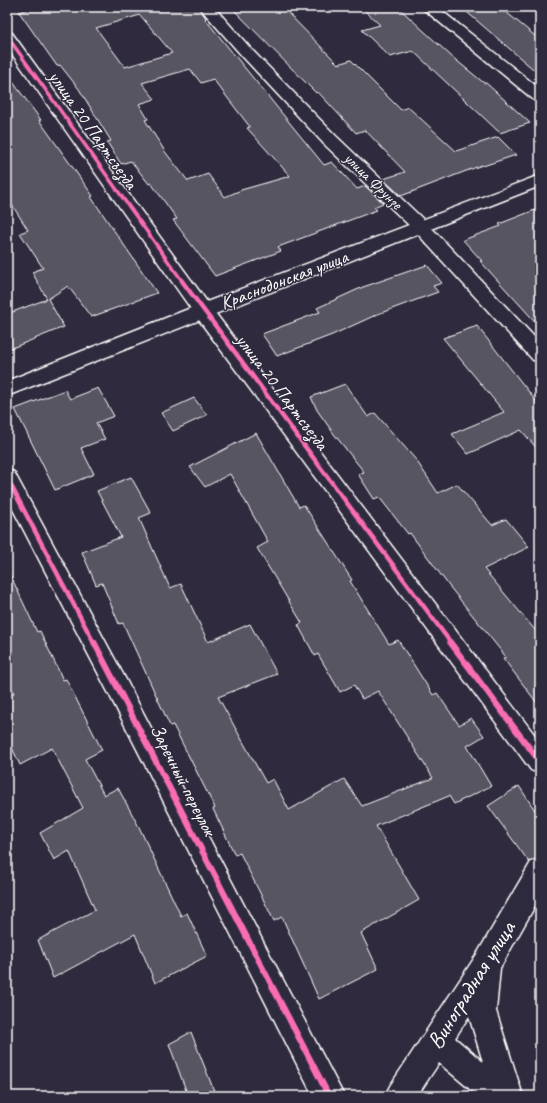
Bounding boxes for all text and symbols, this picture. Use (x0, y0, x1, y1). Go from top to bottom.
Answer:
street label: улица 20 Партсъезда (43, 65, 144, 195)
street label: улица Фрунзе (339, 148, 408, 215)
street label: Краснодонская улица (217, 244, 352, 315)
street label: улица 20 Партсъезда (230, 328, 334, 456)
street label: Заречный переулок (145, 720, 222, 842)
street label: Виноградная улица (420, 914, 523, 1054)

